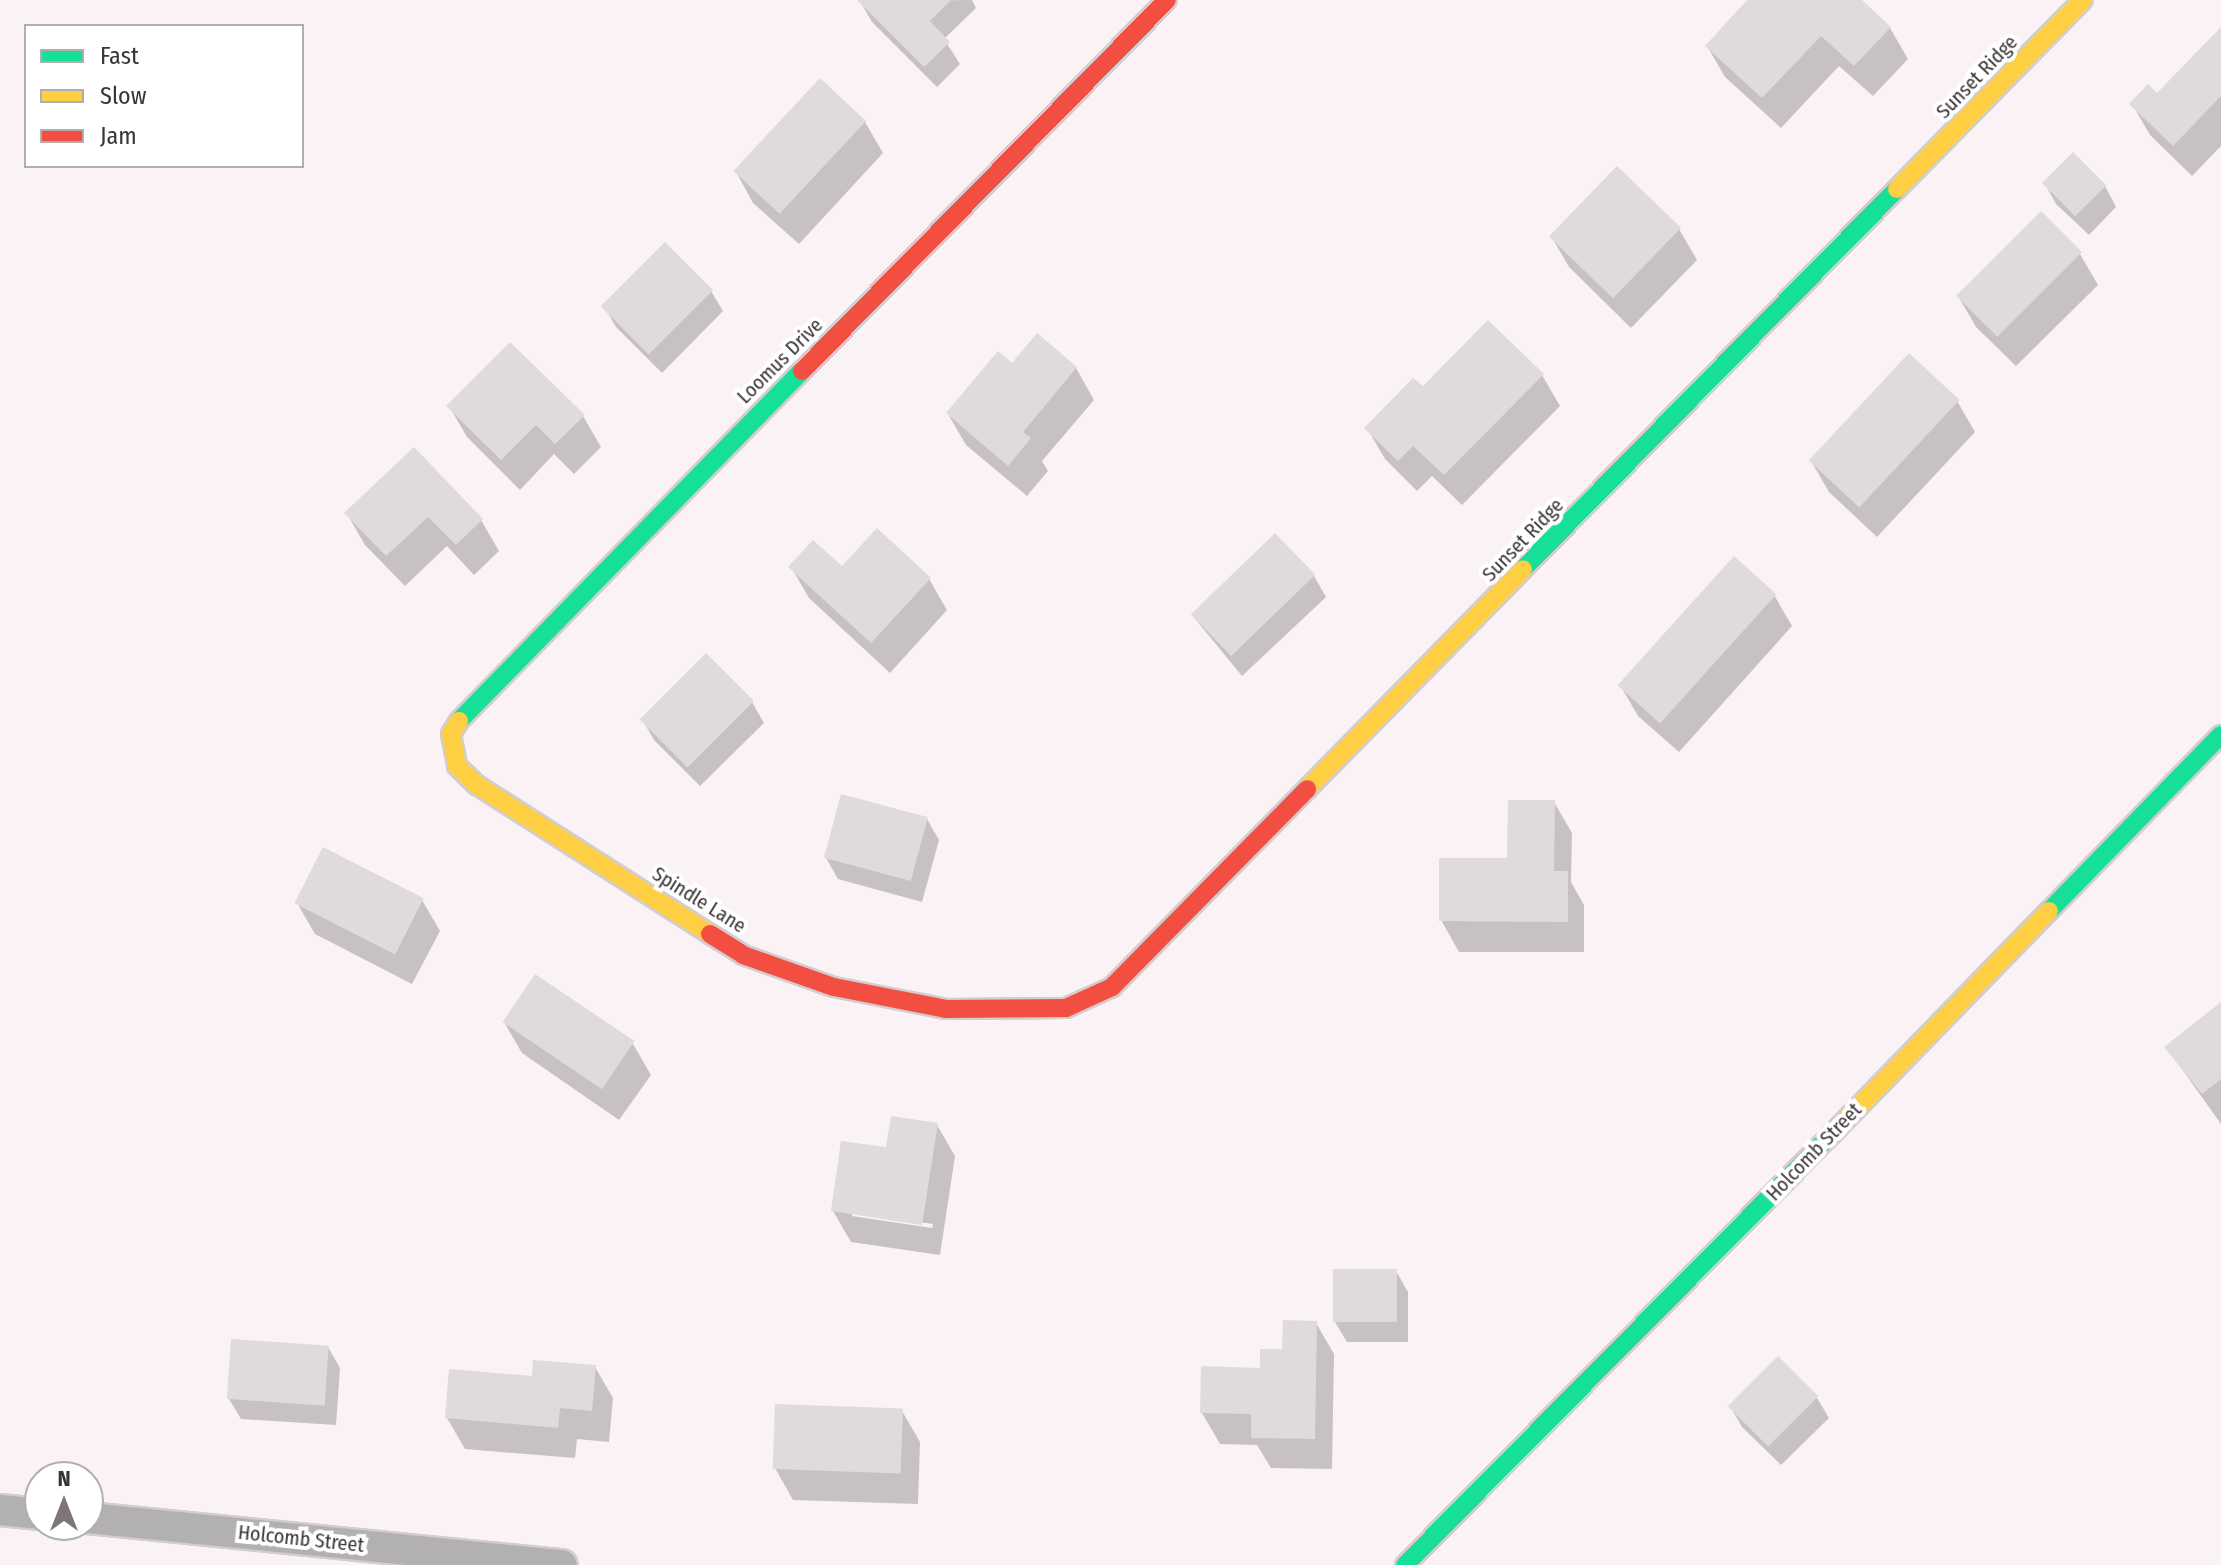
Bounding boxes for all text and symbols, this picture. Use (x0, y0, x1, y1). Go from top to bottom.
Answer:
legend (24, 24, 304, 168)
street label: Sunset Ridge (1931, 30, 2023, 124)
text: Fast (100, 42, 139, 70)
text: Slow (100, 82, 146, 110)
text: Jam (100, 122, 137, 150)
street label: Loomus Drive (732, 313, 828, 409)
street label: Sunset Ridge (1477, 493, 1569, 587)
street label: Spindle Lane (648, 862, 750, 938)
street label: Holcomb Street (1761, 1098, 1867, 1206)
north arrow (24, 1461, 104, 1541)
text: N (57, 1465, 71, 1492)
street label: Holcomb Street (237, 1520, 365, 1558)

